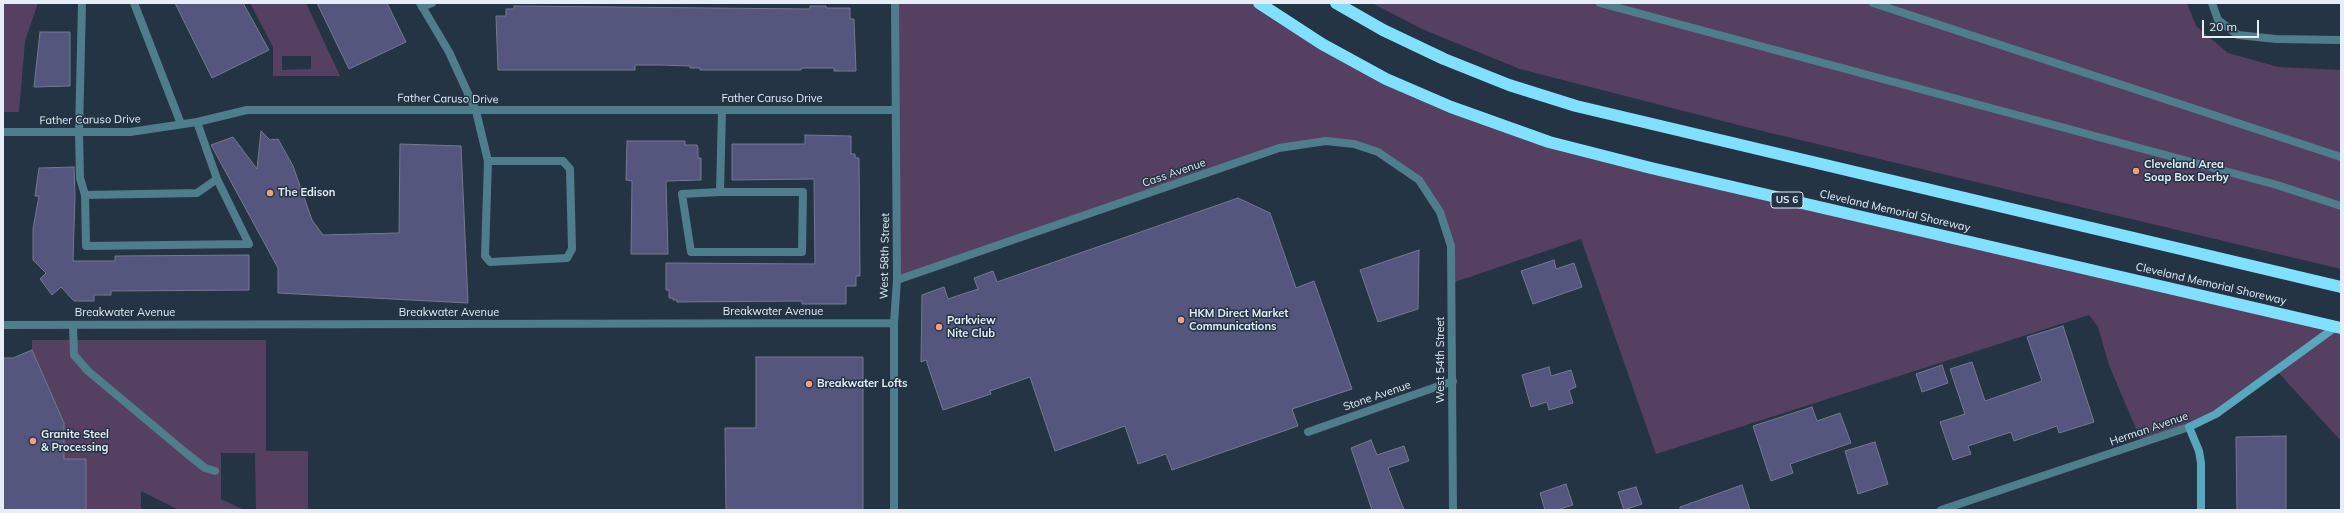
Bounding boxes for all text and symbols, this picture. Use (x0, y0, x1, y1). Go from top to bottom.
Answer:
scale bar (2204, 12, 2261, 38)
text: 20 m (2209, 19, 2237, 34)
street label: Father Caruso Drive (397, 92, 499, 106)
street label: Father Caruso Drive (721, 92, 823, 106)
street label: Father Caruso Drive (39, 113, 141, 127)
street label: Cass Avenue (1141, 156, 1207, 190)
place label: Cleveland Area Soap Box Derby (2144, 158, 2229, 184)
marker: Cleveland Area Soap Box Derby (2131, 166, 2141, 176)
place label: The Edison (278, 186, 335, 200)
street label: Cleveland Memorial Shoreway (1818, 187, 1972, 235)
marker: The Edison (265, 188, 275, 198)
road number: US 6 (1771, 192, 1803, 208)
street label: West 58th Street (878, 213, 892, 299)
street label: Cleveland Memorial Shoreway (2134, 260, 2288, 308)
street label: Breakwater Avenue (723, 305, 823, 319)
street label: Breakwater Avenue (75, 306, 175, 320)
street label: Breakwater Avenue (399, 306, 499, 320)
place label: HKM Direct Market Communications (1189, 307, 1289, 333)
place label: Parkview Nite Club (947, 314, 996, 340)
marker: HKM Direct Market Communications (1176, 315, 1186, 325)
street label: West 54th Street (1434, 317, 1448, 403)
marker: Parkview Nite Club (934, 322, 944, 332)
place label: Breakwater Lofts (817, 377, 907, 391)
street label: Stone Avenue (1342, 378, 1412, 414)
marker: Breakwater Lofts (804, 379, 814, 389)
street label: Herman Avenue (2108, 409, 2190, 449)
place label: Granite Steel & Processing (41, 428, 109, 454)
marker: Granite Steel & Processing (28, 436, 38, 446)

